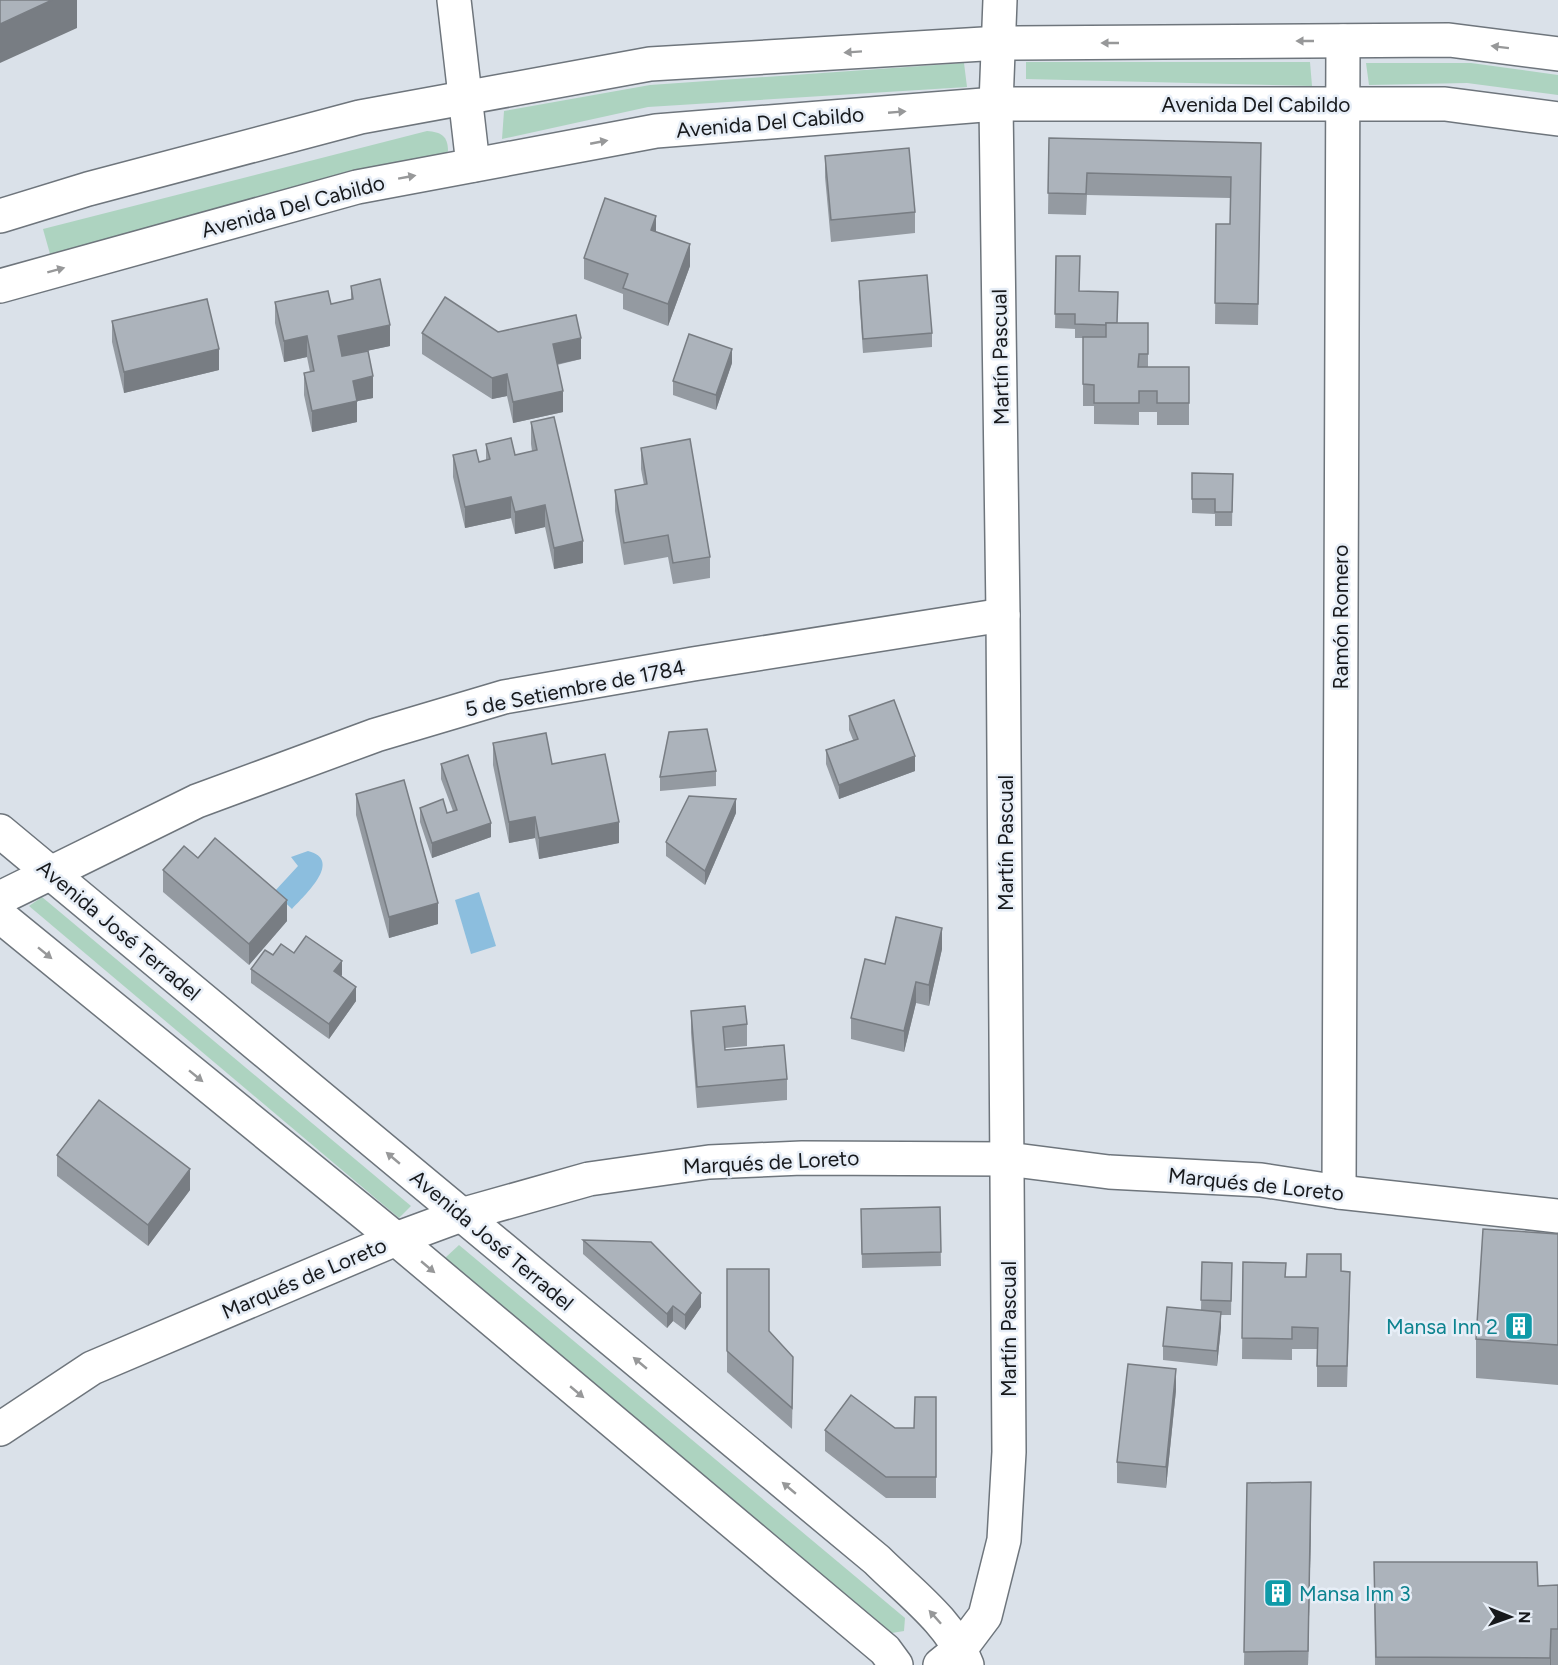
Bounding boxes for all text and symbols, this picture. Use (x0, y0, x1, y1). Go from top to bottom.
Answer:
one-way arrow (1296, 36, 1315, 46)
one-way arrow (1101, 38, 1120, 47)
one-way arrow (1490, 42, 1509, 51)
one-way arrow (843, 47, 862, 56)
street label: Avenida Del Cabildo (1162, 92, 1350, 117)
street label: Avenida Del Cabildo (675, 101, 865, 143)
one-way arrow (888, 107, 907, 117)
one-way arrow (590, 137, 609, 146)
street label: Avenida Del Cabildo (199, 169, 387, 243)
one-way arrow (398, 173, 417, 182)
one-way arrow (47, 265, 66, 275)
street label: Martín Pascual (986, 289, 1014, 425)
street label: Ramón Romero (1328, 545, 1353, 689)
street label: 5 de Setiembre de 1784 (463, 654, 687, 722)
street label: Martín Pascual (993, 775, 1018, 911)
street label: Avenida José Terradel (32, 854, 206, 1006)
one-way arrow (37, 946, 53, 959)
one-way arrow (188, 1069, 203, 1082)
street label: Marqués de Loreto (682, 1145, 860, 1179)
one-way arrow (385, 1151, 401, 1164)
street label: Marqués de Loreto (1167, 1162, 1345, 1206)
street label: Avenida José Terradel (405, 1164, 579, 1316)
street label: Marqués de Loreto (218, 1232, 390, 1324)
one-way arrow (420, 1260, 436, 1273)
street label: Martín Pascual (996, 1261, 1021, 1397)
building icon: Mansa Inn 2 (1503, 1310, 1535, 1342)
place label: Mansa Inn 2 (1386, 1314, 1498, 1339)
one-way arrow (632, 1357, 647, 1370)
one-way arrow (569, 1385, 584, 1398)
one-way arrow (781, 1481, 797, 1494)
building icon: Mansa Inn 3 (1262, 1577, 1294, 1609)
place label: Mansa Inn 3 (1299, 1581, 1411, 1606)
north arrow (1480, 1587, 1540, 1647)
one-way arrow (928, 1610, 942, 1625)
text: N (1515, 1611, 1534, 1624)

